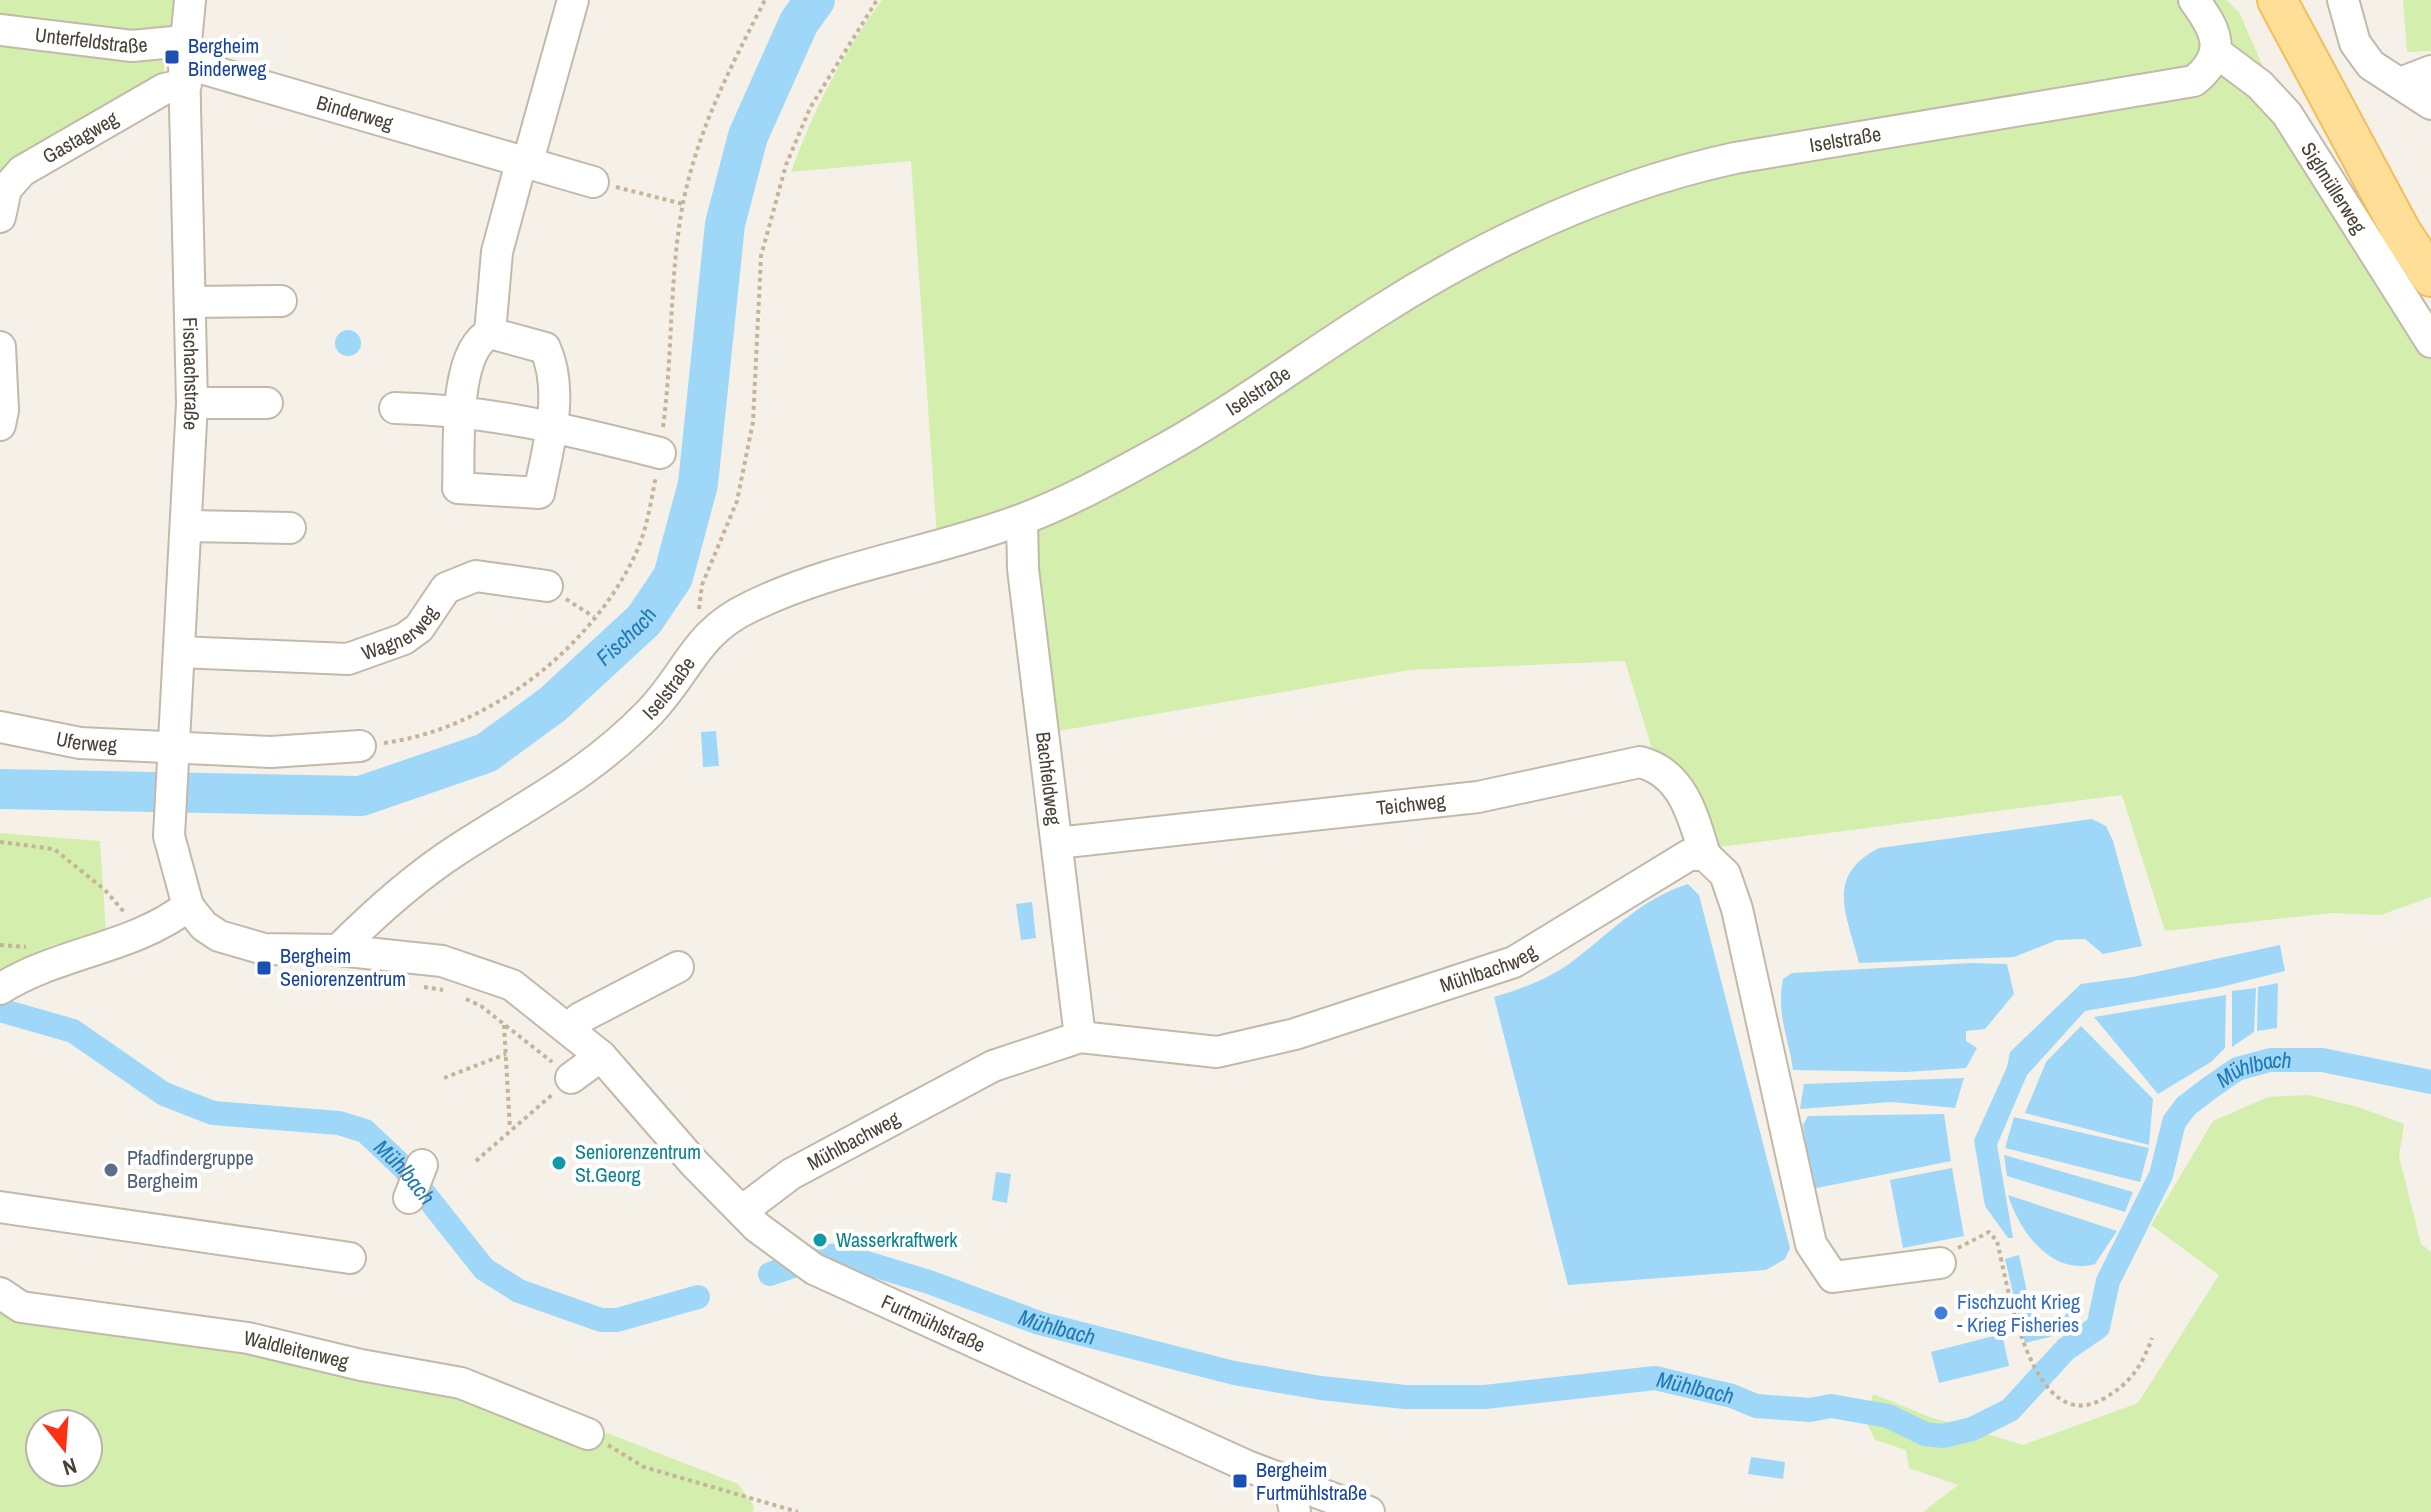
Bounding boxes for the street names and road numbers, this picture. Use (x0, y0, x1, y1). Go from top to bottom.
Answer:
street label: Unterfeldstraße (34, 20, 149, 59)
street label: Binderweg (314, 88, 396, 136)
street label: Gastagweg (37, 104, 123, 169)
street label: Iselstraße (1807, 120, 1883, 158)
street label: Siglmüllerweg (2295, 137, 2373, 238)
street label: Fischachstraße (177, 317, 206, 431)
street label: Iselstraße (1221, 359, 1295, 421)
street label: Wagnerweg (358, 600, 443, 666)
street label: Iselstraße (636, 651, 701, 725)
street label: Uferweg (54, 725, 118, 758)
street label: Bachfeldweg (1030, 730, 1068, 827)
street label: Teichweg (1375, 787, 1447, 821)
street label: Mühlbachweg (1436, 938, 1541, 998)
street label: Mühlbachweg (802, 1105, 904, 1176)
street label: Furtmühlstraße (877, 1288, 990, 1358)
street label: Waldleitenweg (241, 1323, 352, 1375)

